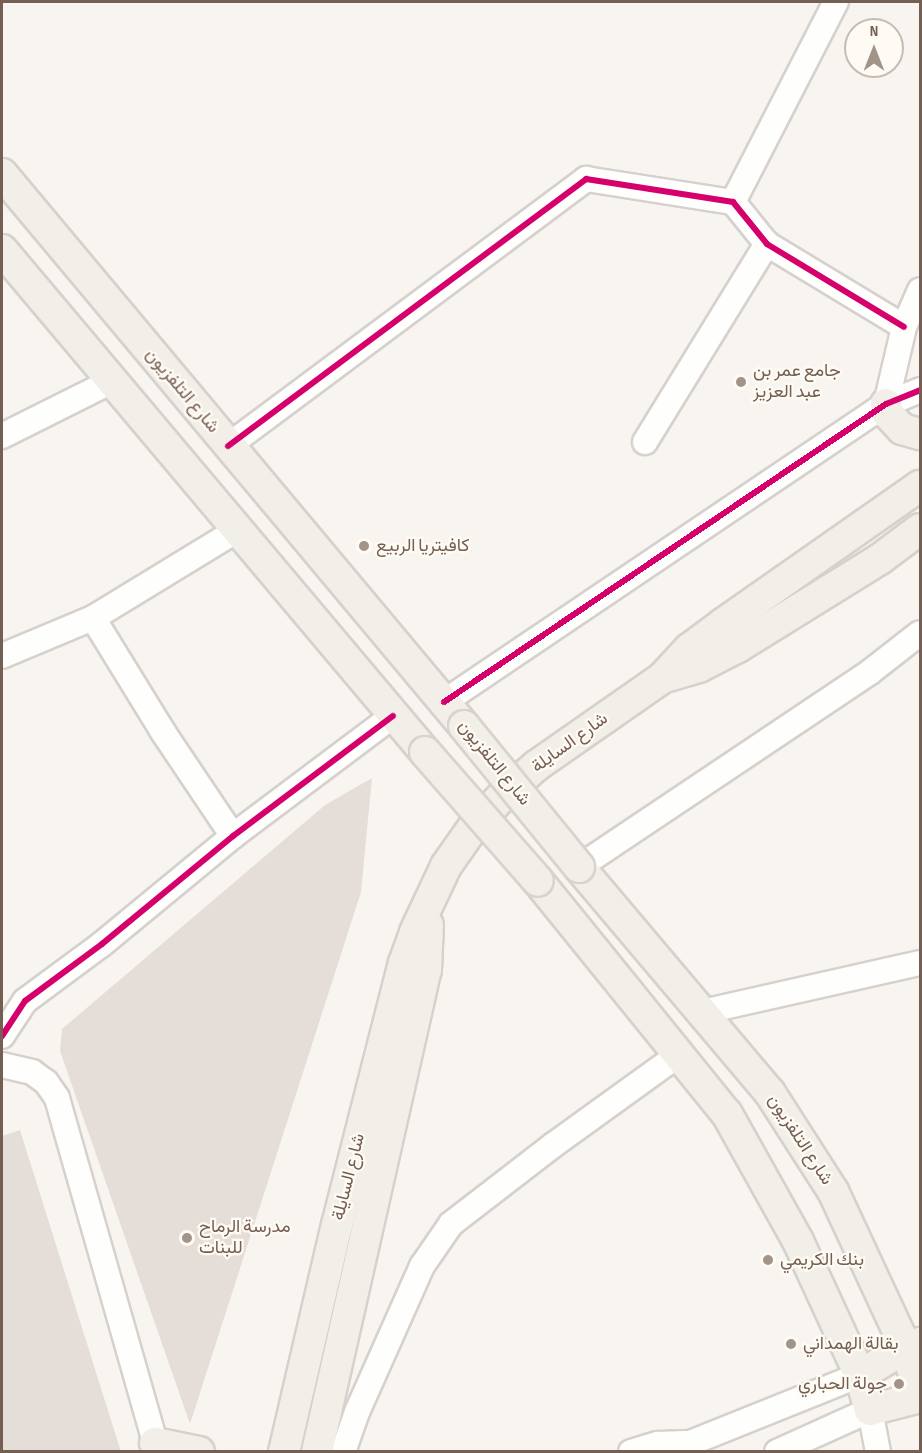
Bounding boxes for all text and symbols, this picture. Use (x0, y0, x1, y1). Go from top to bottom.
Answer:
north arrow (844, 18, 904, 78)
text: N (870, 22, 878, 41)
street label: شارع التلفزيون (140, 344, 224, 438)
place label: جامع عمر بن عبد العزيز (753, 361, 841, 404)
marker: جامع عمر بن عبد العزيز (734, 375, 748, 389)
place label: كافيتريا الربيع (376, 535, 470, 557)
marker: كافيتريا الربيع (357, 539, 371, 553)
street label: شارع السايلة (528, 708, 612, 778)
street label: شارع التلفزيون (453, 716, 535, 810)
street label: شارع التلفزيون (763, 1091, 837, 1189)
street label: شارع السايلة (328, 1131, 370, 1223)
place label: مدرسة الرماح للبنات (199, 1217, 291, 1260)
marker: مدرسة الرماح للبنات (180, 1231, 194, 1245)
place label: بنك الكريمي (780, 1249, 864, 1271)
marker: بنك الكريمي (761, 1253, 775, 1267)
place label: بقالة الهمداني (803, 1333, 899, 1355)
marker: بقالة الهمداني (784, 1337, 798, 1351)
place label: جولة الحباري (798, 1373, 887, 1395)
marker: جولة الحباري (892, 1377, 906, 1391)

